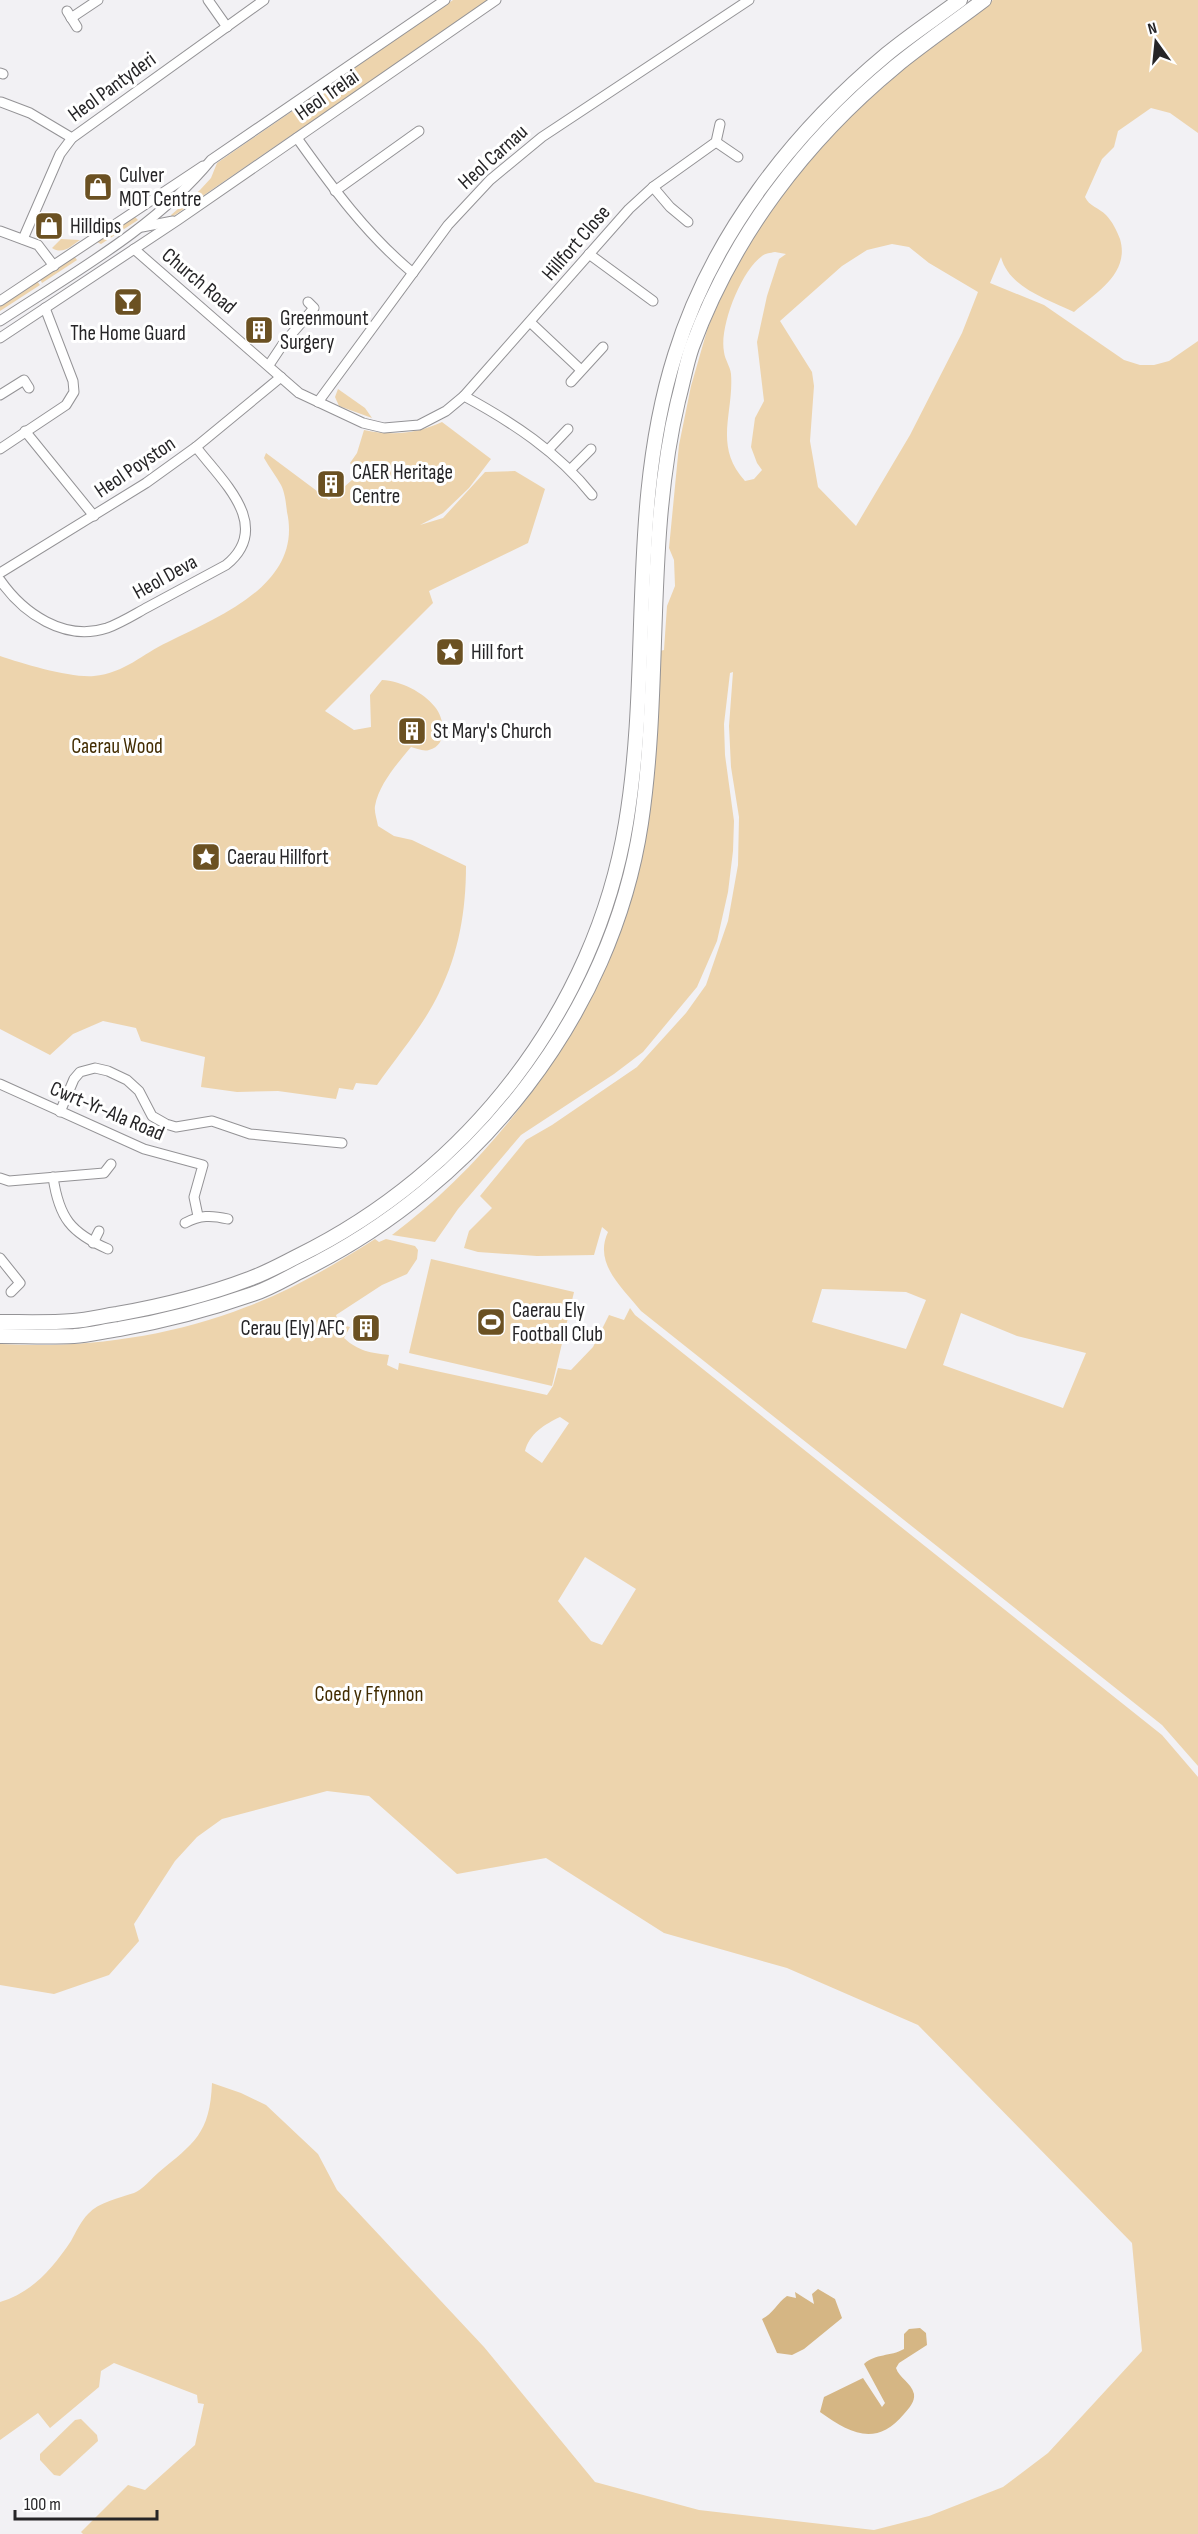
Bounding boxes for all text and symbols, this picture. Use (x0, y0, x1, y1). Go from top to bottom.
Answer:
north arrow (1126, 12, 1186, 72)
text: N (1146, 19, 1159, 39)
street label: Heol Pantyderi (63, 47, 161, 127)
street label: Heol Trelai (290, 64, 364, 126)
street label: Heol Carnau (453, 119, 533, 195)
place label: Culver MOT Centre (119, 163, 201, 212)
shop icon: Culver MOT Centre (82, 171, 114, 203)
street label: Hillfort Close (537, 200, 615, 286)
shop icon: Hilldips (33, 210, 65, 242)
place label: Hilldips (70, 214, 121, 239)
street label: Church Road (157, 243, 241, 319)
bar icon: The Home Guard (112, 286, 144, 318)
place label: Greenmount Surgery (280, 306, 369, 355)
building icon: Greenmount Surgery (243, 314, 275, 346)
place label: The Home Guard (70, 321, 186, 346)
street label: Heol Poyston (90, 431, 180, 503)
place label: CAER Heritage Centre (352, 460, 453, 509)
building icon: CAER Heritage Centre (315, 468, 347, 500)
street label: Heol Deva (129, 549, 201, 605)
place icon: Hill fort (434, 636, 466, 668)
place label: Hill fort (471, 640, 524, 665)
building icon: St Mary's Church (396, 715, 428, 747)
place label: St Mary's Church (433, 719, 552, 744)
park label: Caerau Wood (71, 734, 163, 759)
place icon: Caerau Hillfort (190, 841, 222, 873)
place label: Caerau Hillfort (227, 845, 329, 870)
street label: Cwrt-Yr-Ala Road (46, 1076, 168, 1146)
place label: Caerau Ely Football Club (512, 1298, 603, 1347)
sports icon: Caerau Ely Football Club (475, 1306, 507, 1338)
building icon: Cerau (Ely) AFC (350, 1312, 382, 1344)
place label: Cerau (Ely) AFC (240, 1316, 345, 1341)
park label: Coed y Ffynnon (315, 1682, 424, 1707)
scale bar (15, 2483, 158, 2521)
text: 100 m (24, 2494, 61, 2515)

